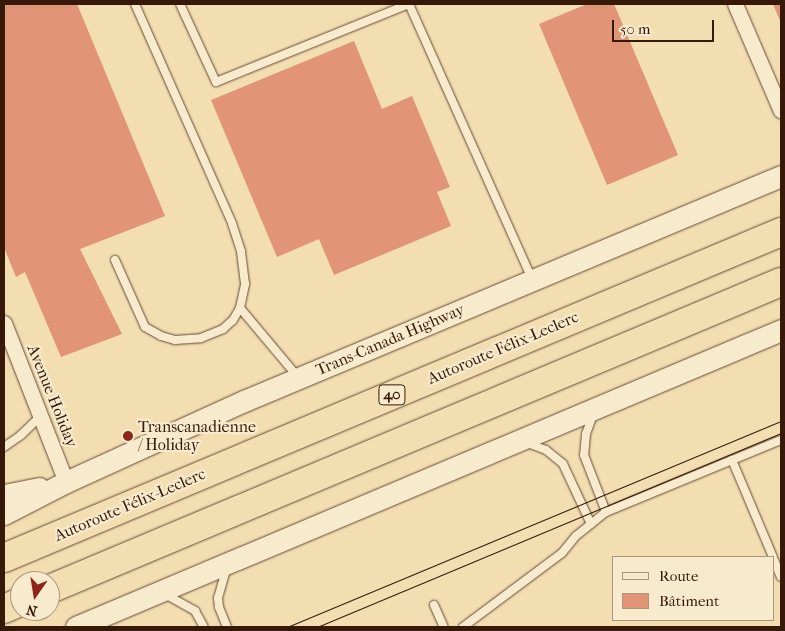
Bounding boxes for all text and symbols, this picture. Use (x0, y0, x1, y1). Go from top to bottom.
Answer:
scale bar (615, 10, 718, 42)
text: 50 m (620, 20, 650, 38)
street label: Trans-Canada Highway (313, 300, 467, 380)
street label: Autoroute Félix-Leclerc (425, 307, 581, 389)
street label: Avenue Holiday (23, 342, 81, 450)
road number: 40 (378, 382, 406, 408)
place label: Transcanadienne / Holiday (138, 417, 256, 455)
marker: Transcanadienne / Holiday (122, 430, 134, 442)
street label: Autoroute Félix-Leclerc (52, 464, 208, 546)
legend (612, 556, 775, 621)
text: Route (659, 567, 698, 585)
north arrow (10, 571, 60, 621)
text: Bâtiment (659, 592, 719, 610)
text: N (25, 601, 39, 620)

